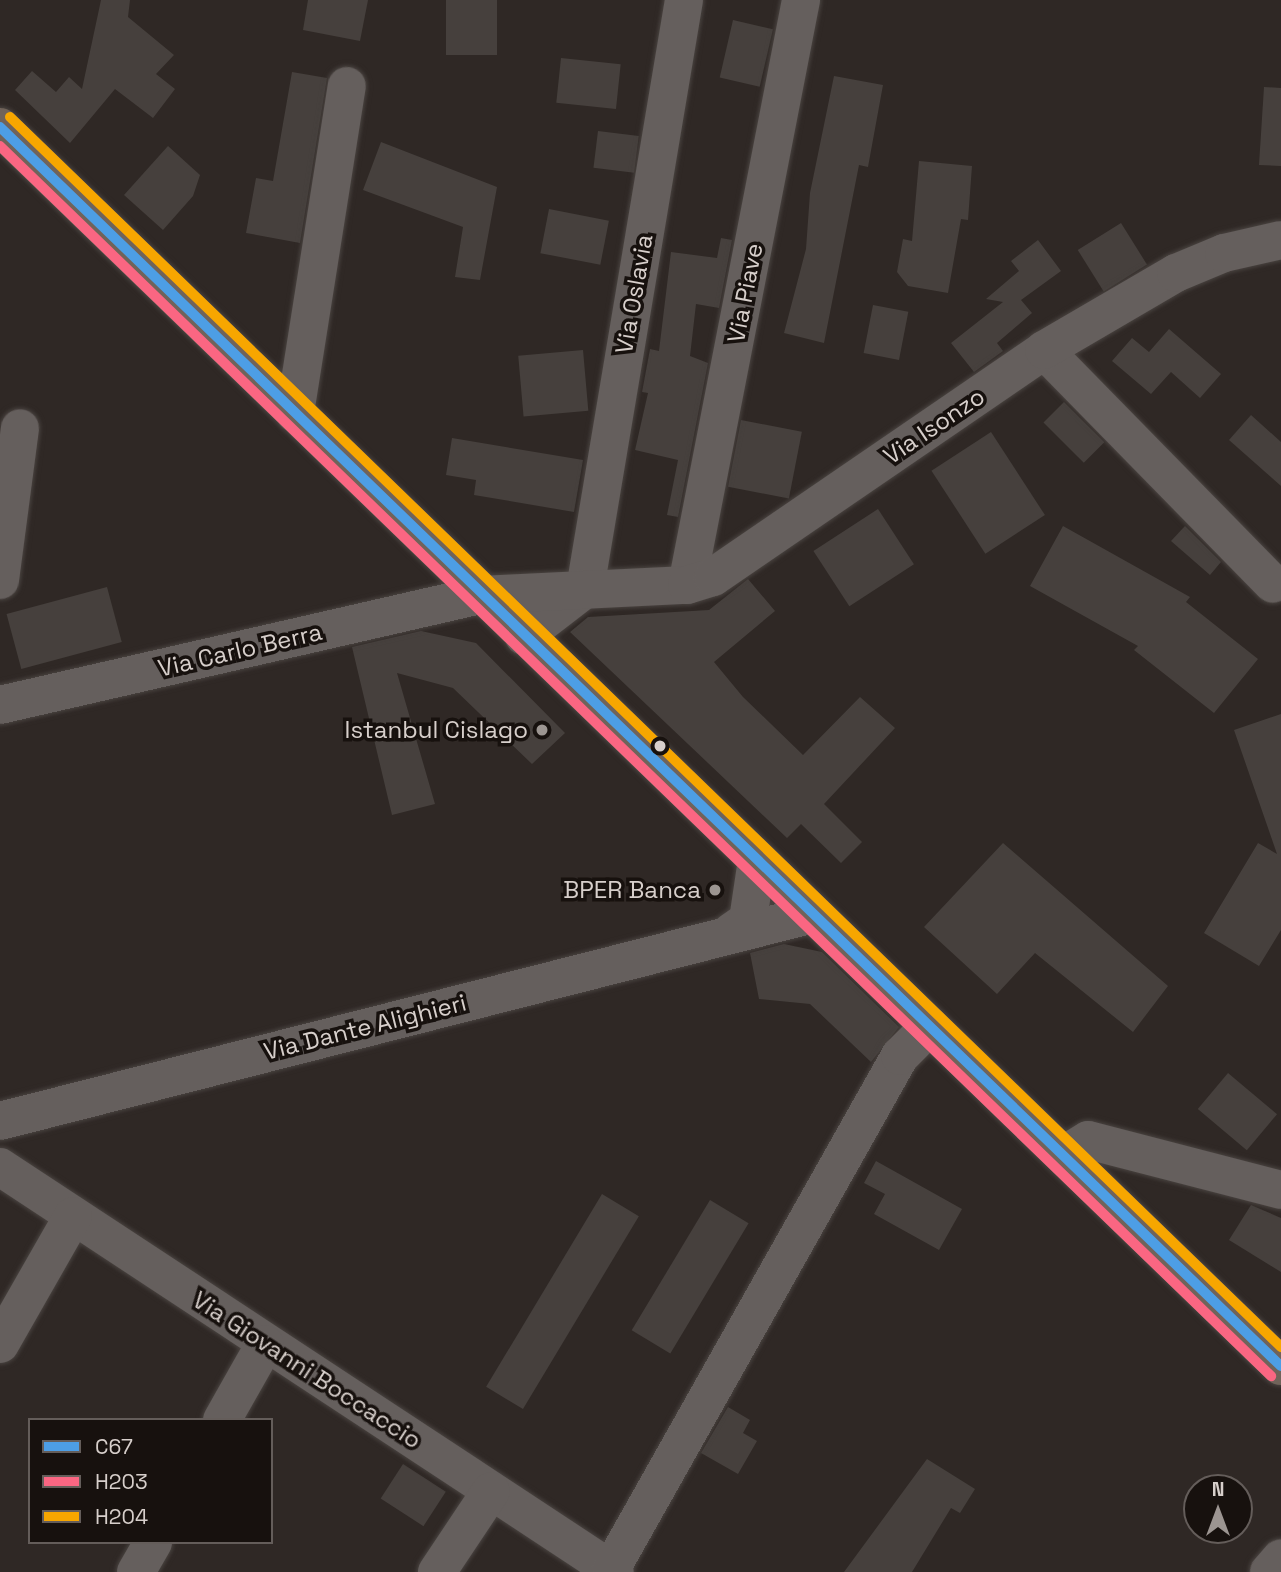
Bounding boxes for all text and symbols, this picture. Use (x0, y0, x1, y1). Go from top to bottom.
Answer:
street label: Via Oslavia (609, 232, 659, 356)
street label: Via Piave (721, 241, 769, 345)
street label: Via Isonzo (878, 382, 990, 470)
street label: Via Carlo Berra (155, 617, 325, 683)
place label: Istanbul Cislago (345, 716, 528, 744)
marker: Istanbul Cislago (534, 722, 550, 738)
unlabelled marker (653, 739, 667, 753)
place label: BPER Banca (563, 876, 701, 904)
marker: BPER Banca (707, 882, 723, 898)
street label: Via Dante Alighieri (261, 988, 469, 1066)
street label: Via Giovanni Boccaccio (187, 1285, 427, 1455)
legend (28, 1418, 273, 1544)
text: C67 (95, 1433, 133, 1460)
text: H203 (95, 1468, 148, 1495)
north arrow (1183, 1474, 1253, 1544)
text: N (1212, 1477, 1224, 1502)
text: H204 (95, 1503, 148, 1530)

